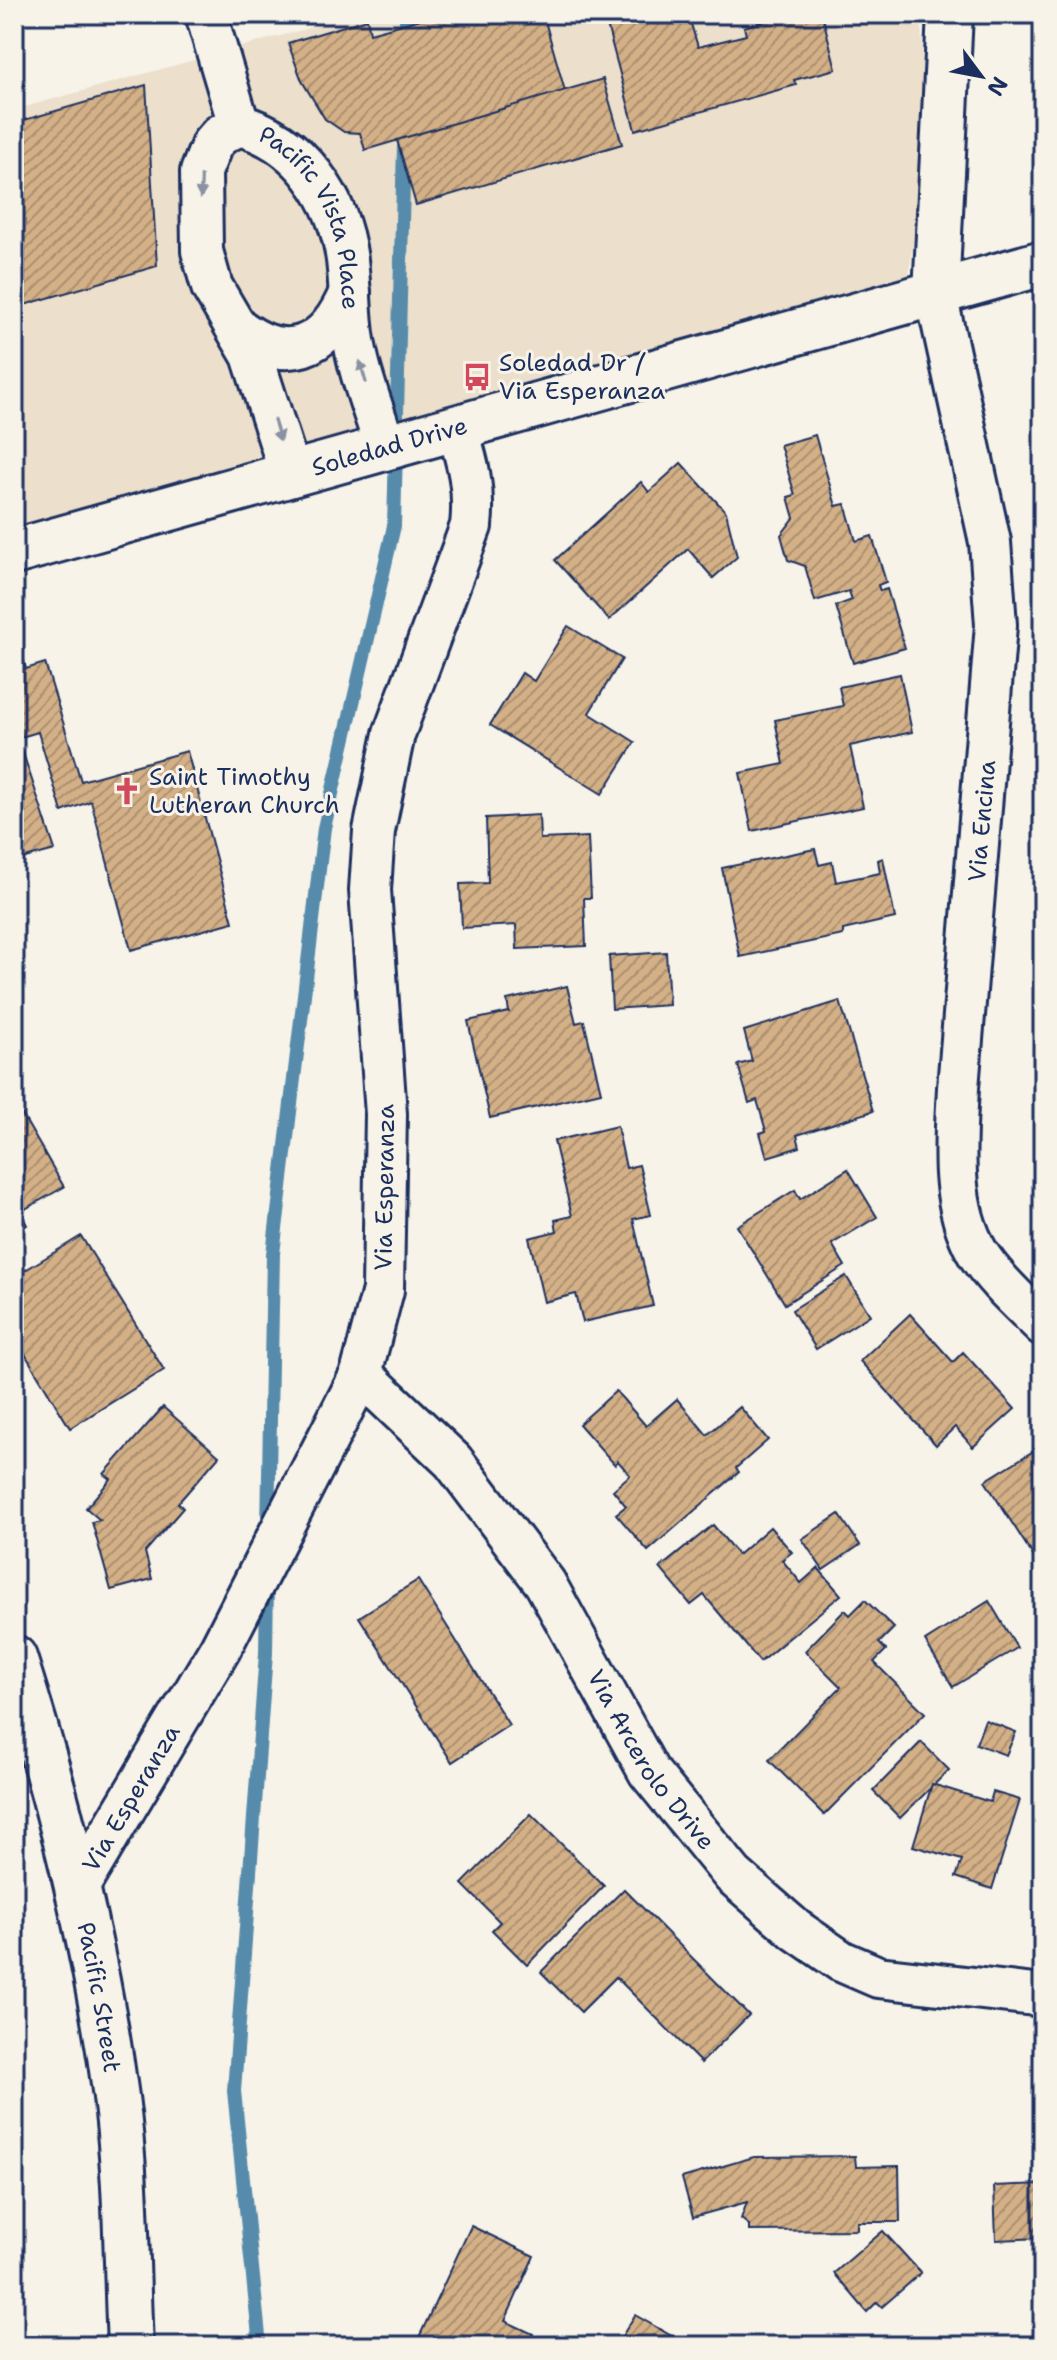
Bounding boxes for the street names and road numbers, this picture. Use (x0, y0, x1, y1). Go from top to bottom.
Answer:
street label: Pacific Vista Place (253, 119, 367, 310)
street label: Soledad Drive (308, 409, 471, 484)
street label: Via Encina (961, 759, 1003, 883)
street label: Via Esperanza (367, 1103, 402, 1271)
street label: Via Arcerolo Drive (580, 1664, 722, 1857)
street label: Via Esperanza (75, 1718, 188, 1878)
street label: Pacific Street (69, 1919, 128, 2074)

